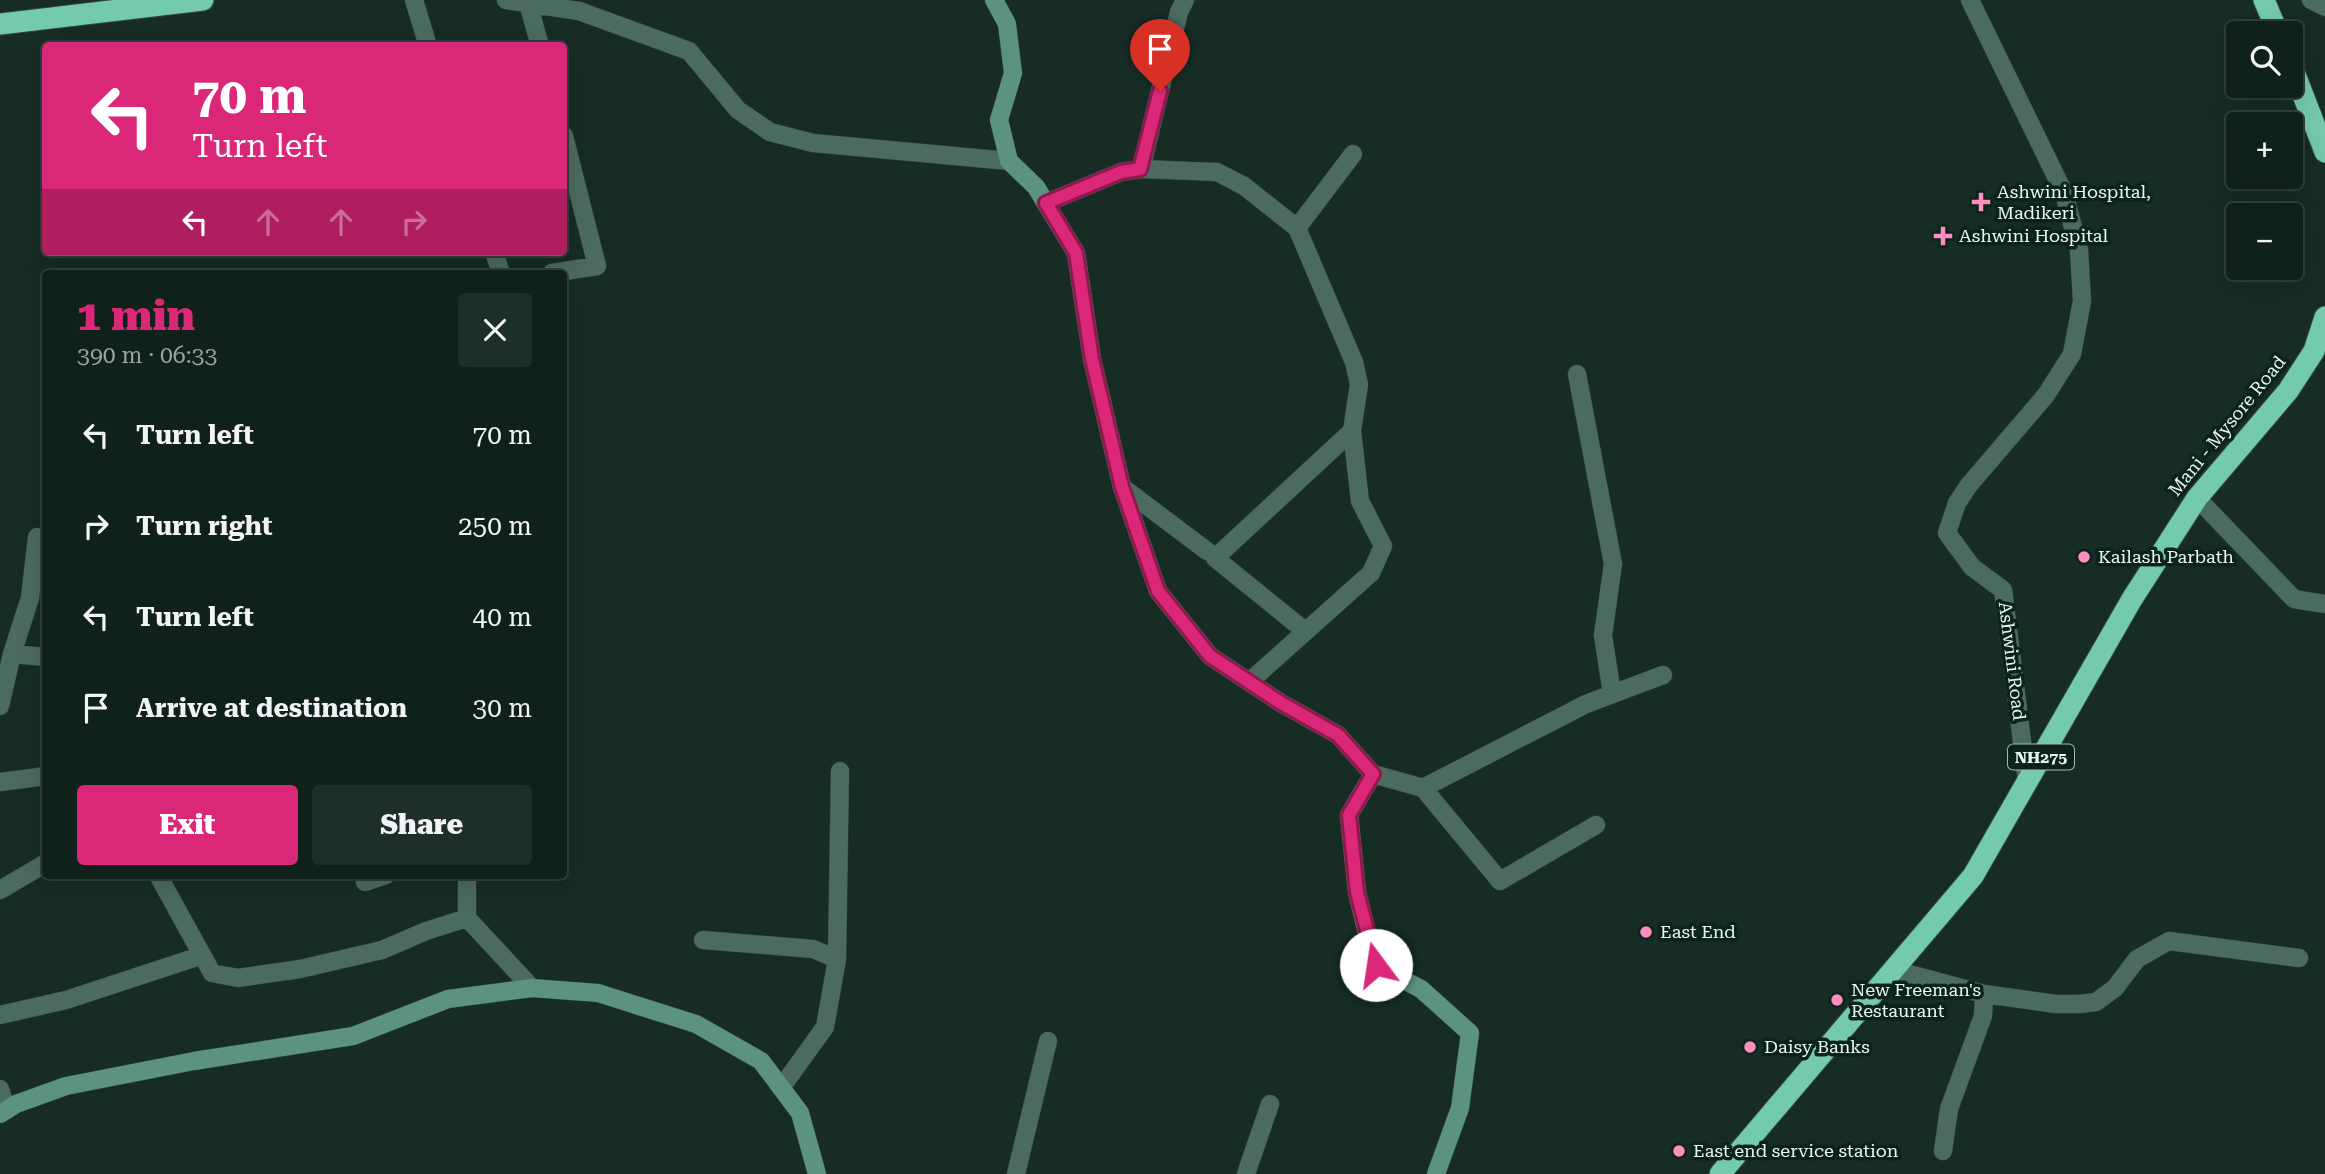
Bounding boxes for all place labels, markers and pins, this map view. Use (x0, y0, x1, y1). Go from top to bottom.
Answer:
pin (1130, 19, 1190, 91)
place label: Ashwini Hospital, Madikeri (1997, 181, 2151, 223)
marker: Ashwini Hospital, Madikeri (1971, 192, 1991, 212)
place label: Ashwini Hospital (1959, 225, 2109, 246)
marker: Ashwini Hospital (1933, 226, 1953, 246)
place label: Kailash Parbath (2098, 546, 2234, 567)
marker: Kailash Parbath (2076, 549, 2092, 565)
place label: East End (1660, 921, 1736, 942)
marker: East End (1638, 924, 1654, 940)
place label: New Freeman's Restaurant (1851, 979, 1981, 1021)
marker: New Freeman's Restaurant (1829, 992, 1845, 1008)
place label: Daisy Banks (1764, 1036, 1870, 1057)
marker: Daisy Banks (1742, 1039, 1758, 1055)
place label: East end service station (1693, 1140, 1899, 1161)
marker: East end service station (1671, 1143, 1687, 1159)

